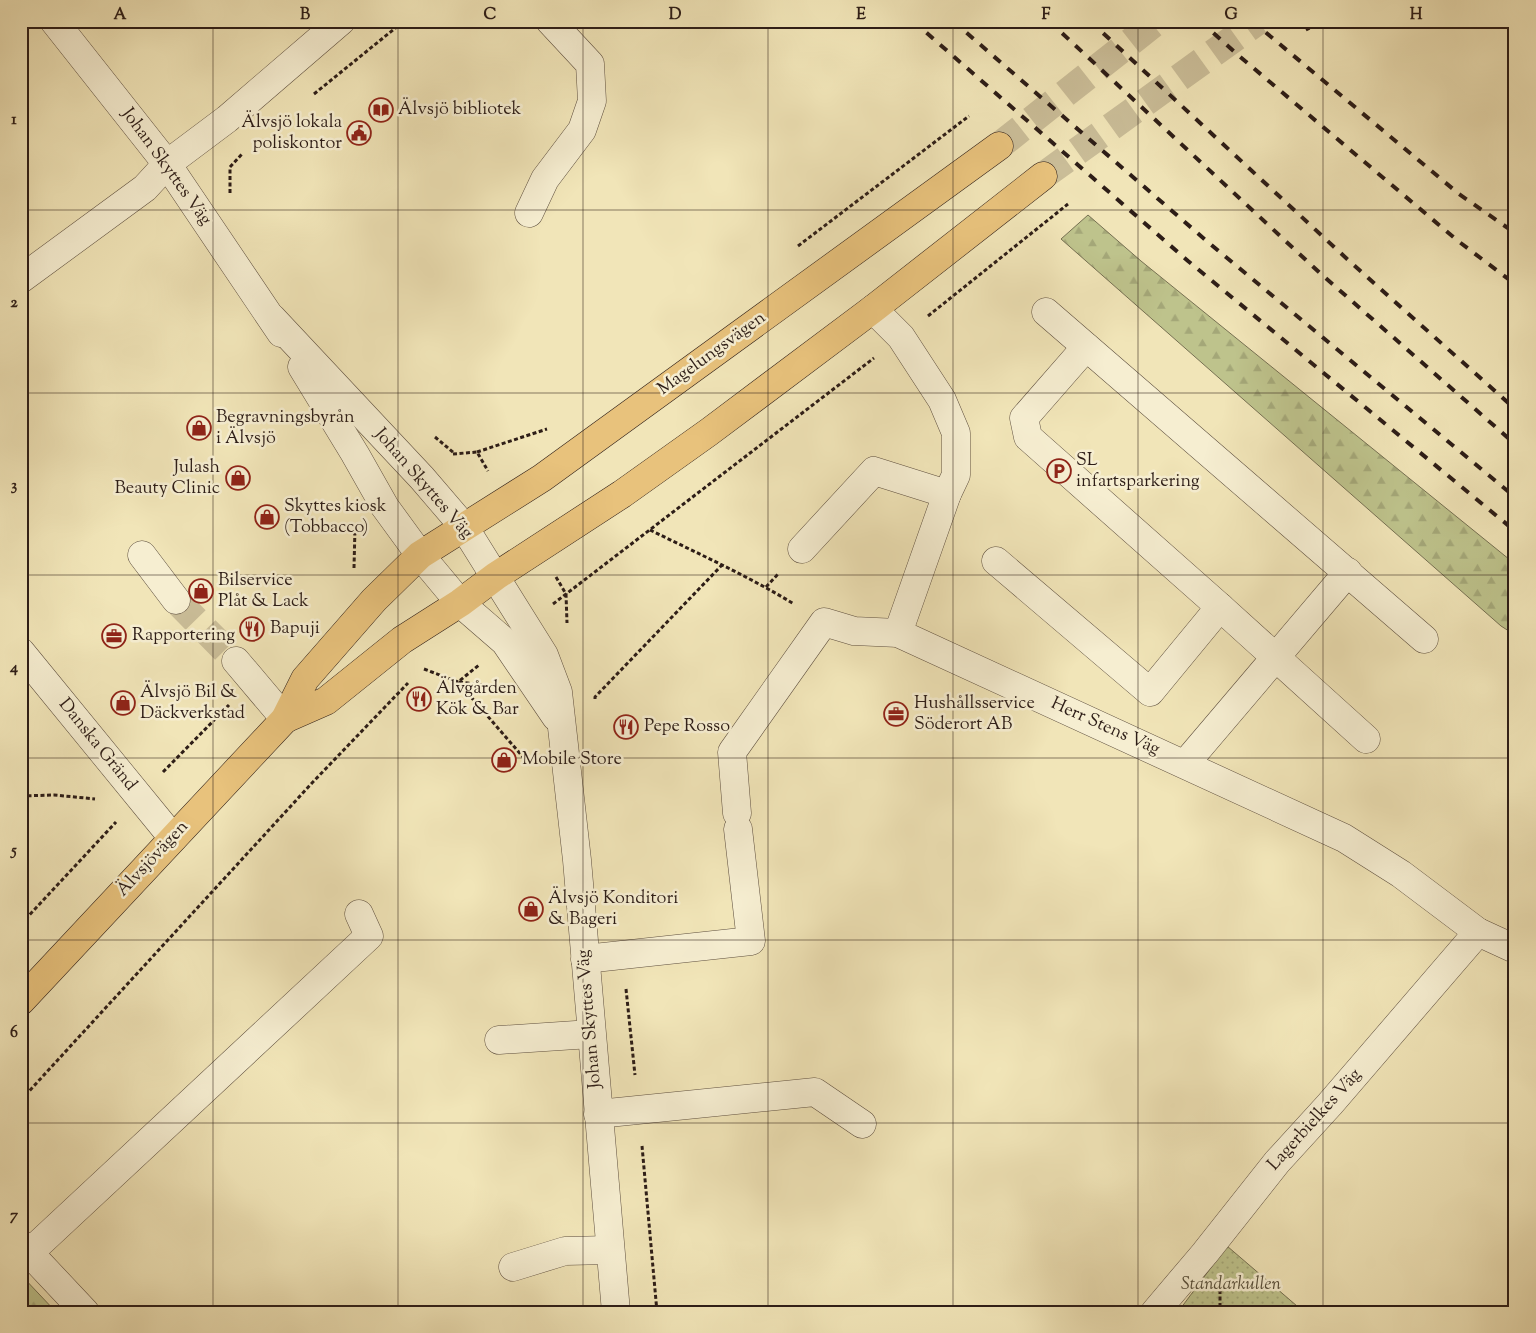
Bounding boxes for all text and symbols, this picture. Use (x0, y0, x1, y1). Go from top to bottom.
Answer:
text: A (114, 4, 127, 27)
text: B (300, 4, 310, 27)
text: C (484, 4, 497, 27)
text: D (669, 4, 682, 27)
text: E (856, 4, 866, 27)
text: F (1042, 4, 1051, 27)
text: G (1224, 4, 1238, 27)
text: H (1410, 4, 1423, 27)
library icon: Älvsjö bibliotek (368, 97, 394, 123)
place label: Älvsjö bibliotek (398, 97, 521, 123)
street label: Johan Skyttes Väg (114, 102, 218, 231)
text: 1 (11, 109, 17, 132)
place label: Älvsjö lokala poliskontor (241, 110, 342, 157)
public building icon: Älvsjö lokala poliskontor (346, 120, 372, 146)
text: 2 (10, 292, 18, 315)
street label: Magelungsvägen (652, 306, 772, 402)
place label: Begravningsbyrån i Älvsjö (216, 405, 355, 452)
shop icon: Begravningsbyrån i Älvsjö (186, 415, 212, 441)
street label: Johan Skyttes Väg (367, 422, 479, 545)
place label: SL infartsparkering (1076, 448, 1200, 495)
place label: Julash Beauty Clinic (114, 455, 220, 502)
parking icon: SL infartsparkering (1046, 458, 1072, 484)
shop icon: Julash Beauty Clinic (225, 465, 251, 491)
text: 3 (11, 475, 18, 498)
place label: Skyttes kiosk (Tobbacco) (284, 494, 387, 541)
shop icon: Skyttes kiosk (Tobbacco) (254, 504, 280, 530)
place label: Bilservice Plåt & Lack (218, 568, 309, 615)
shop icon: Bilservice Plåt & Lack (188, 578, 214, 604)
restaurant icon: Bapuji (239, 616, 265, 642)
place label: Bapuji (270, 616, 320, 642)
office icon: Rapportering (101, 623, 127, 649)
place label: Rapportering (132, 623, 235, 649)
text: 4 (9, 657, 18, 680)
place label: Älvgården Kök & Bar (436, 676, 519, 723)
place label: Älvsjö Bil & Däckverkstad (140, 680, 245, 727)
restaurant icon: Älvgården Kök & Bar (406, 686, 432, 712)
shop icon: Älvsjö Bil & Däckverkstad (110, 690, 136, 716)
place label: Hushållsservice Söderort AB (914, 691, 1035, 738)
street label: Herr Stens Väg (1046, 691, 1164, 763)
street label: Danska Gränd (51, 693, 143, 797)
office icon: Hushållsservice Söderort AB (883, 701, 909, 727)
restaurant icon: Pepe Rosso (613, 714, 639, 740)
place label: Pepe Rosso (644, 714, 730, 740)
shop icon: Mobile Store (491, 747, 517, 773)
place label: Mobile Store (522, 747, 622, 773)
street label: Älvsjövägen (111, 815, 195, 903)
text: 5 (9, 840, 17, 863)
place label: Älvsjö Konditori & Bageri (548, 886, 678, 933)
shop icon: Älvsjö Konditori & Bageri (518, 896, 544, 922)
street label: Johan Skyttes Väg (571, 948, 609, 1091)
text: 6 (10, 1022, 18, 1045)
street label: Lagerbielkes Väg (1262, 1063, 1368, 1177)
text: 7 (10, 1205, 19, 1228)
park label: Standarkullen (1181, 1272, 1281, 1298)

